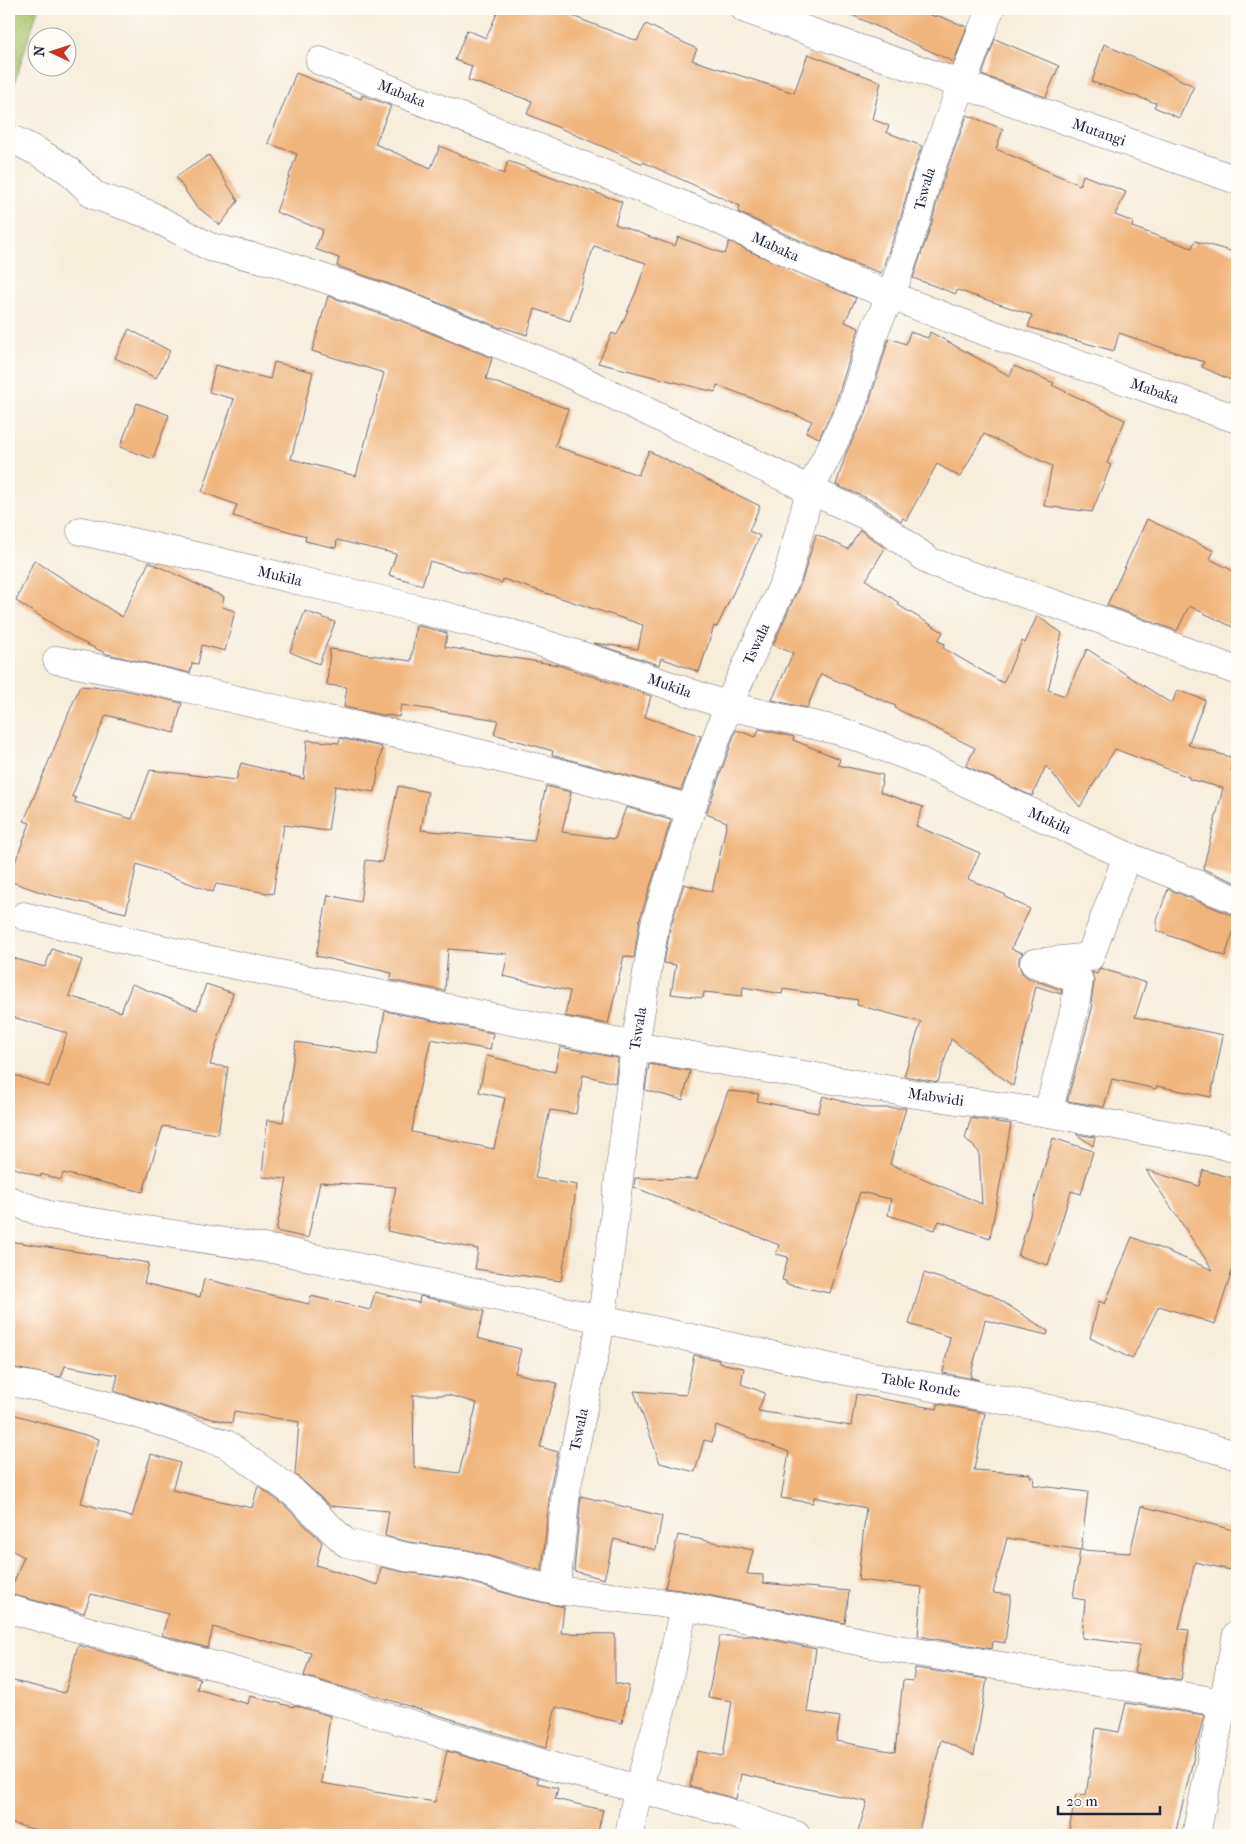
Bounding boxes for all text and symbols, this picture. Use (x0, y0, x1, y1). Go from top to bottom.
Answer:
north arrow (28, 28, 78, 78)
text: N (31, 45, 48, 57)
street label: Mabaka (375, 76, 429, 111)
street label: Mutangi (1070, 114, 1129, 150)
street label: Tswala (910, 164, 940, 212)
street label: Mabaka (749, 228, 803, 266)
street label: Mabaka (1128, 374, 1182, 408)
street label: Mukila (256, 562, 305, 590)
street label: Tswala (739, 619, 774, 667)
street label: Mukila (645, 670, 695, 702)
street label: Mukila (1025, 803, 1075, 839)
street label: Tswala (625, 1004, 650, 1051)
street label: Mabwidi (907, 1084, 966, 1110)
street label: Table Ronde (879, 1369, 962, 1401)
street label: Tswala (565, 1406, 592, 1453)
scale bar (1058, 1784, 1161, 1816)
text: 20 m (1066, 1792, 1098, 1810)

